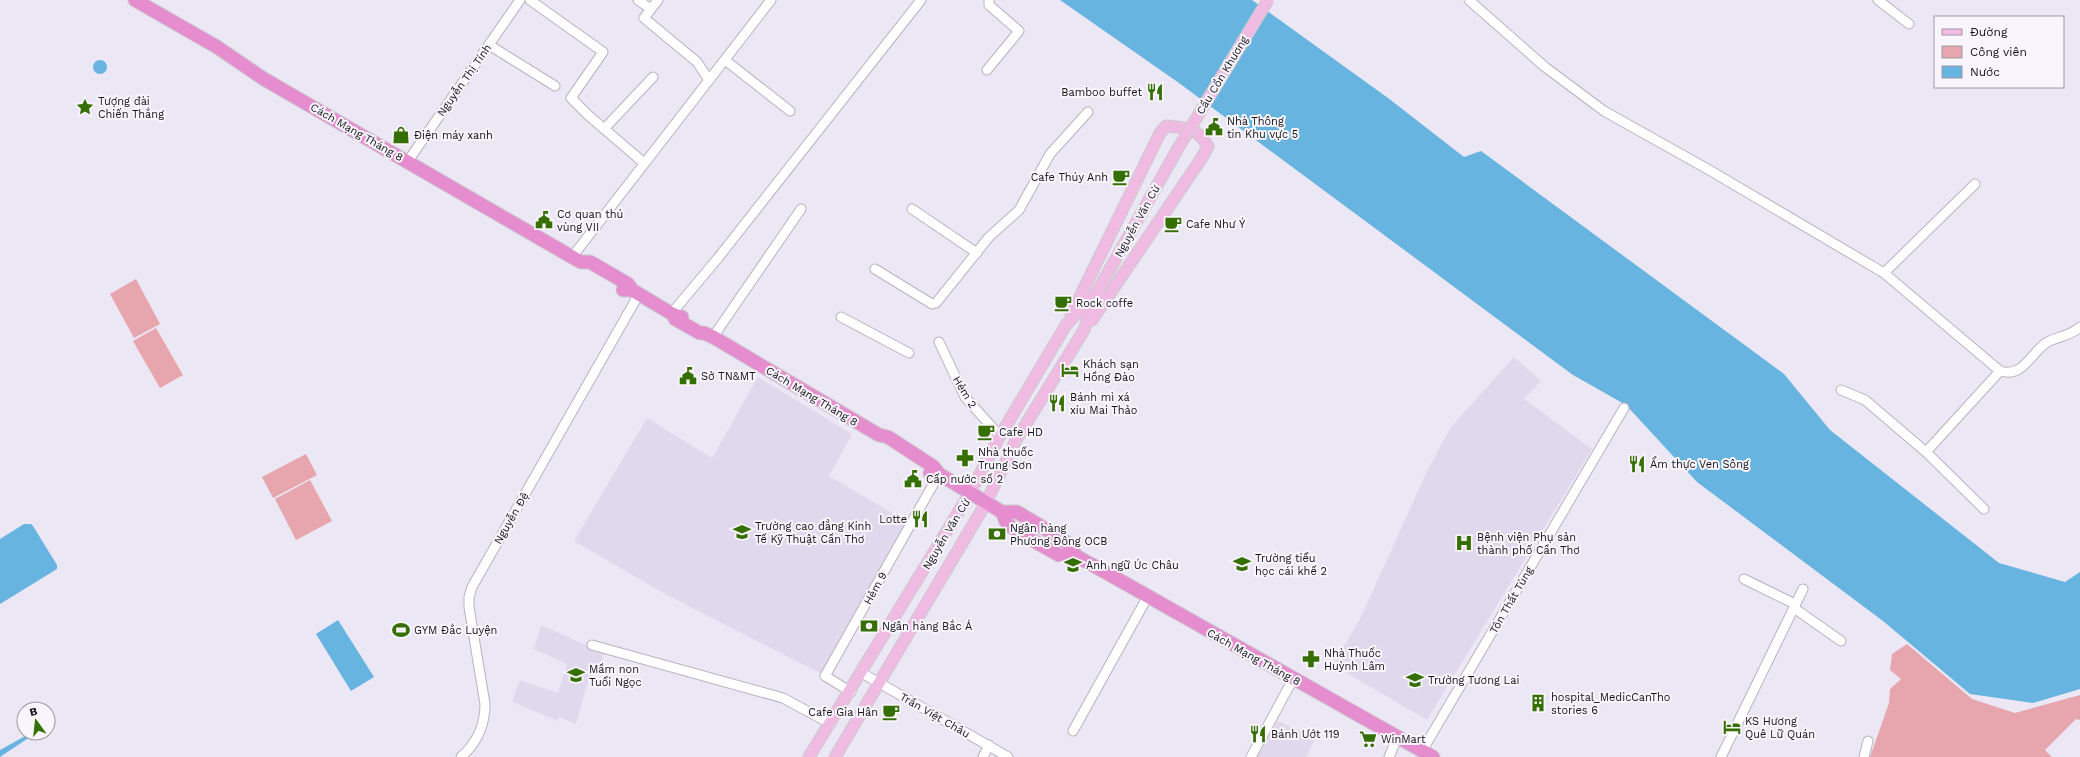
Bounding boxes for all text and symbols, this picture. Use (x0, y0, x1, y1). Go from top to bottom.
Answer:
legend (1934, 16, 2064, 88)
text: Đường (1970, 25, 2008, 39)
street label: Cầu Cồn Khương (1194, 34, 1251, 117)
street label: Nguyễn Thị Tính (434, 41, 494, 119)
text: Công viên (1970, 45, 2027, 59)
text: Nước (1970, 65, 2000, 79)
restaurant icon: Bamboo buffet (1145, 82, 1165, 102)
place label: Bamboo buffet (1061, 86, 1142, 99)
place label: Tượng đài Chiến Thắng (98, 95, 164, 121)
place icon: Tượng đài Chiến Thắng (75, 97, 95, 117)
street label: Cách Mạng Tháng 8 (308, 101, 406, 164)
place label: Nhà Thông tin Khu vực 5 (1227, 115, 1298, 141)
public building icon: Nhà Thông tin Khu vực 5 (1204, 117, 1224, 137)
shop icon: Điện máy xanh (391, 125, 411, 145)
place label: Điện máy xanh (414, 129, 493, 142)
cafe icon: Cafe Thúy Anh (1111, 167, 1131, 187)
place label: Cafe Thúy Anh (1031, 171, 1108, 184)
street label: Nguyễn Văn Cừ (1111, 182, 1163, 260)
place label: Cơ quan thú vùng VII (557, 208, 623, 234)
public building icon: Cơ quan thú vùng VII (534, 210, 554, 230)
cafe icon: Cafe Như Ý (1163, 214, 1183, 234)
place label: Cafe Như Ý (1186, 217, 1246, 231)
cafe icon: Rock coffe (1053, 293, 1073, 313)
place label: Rock coffe (1076, 297, 1133, 310)
place label: Khách sạn Hồng Đào (1083, 358, 1139, 384)
hotel icon: Khách sạn Hồng Đào (1060, 360, 1080, 380)
street label: Cách Mạng Tháng 8 (763, 364, 860, 429)
public building icon: Sở TN&MT (678, 366, 698, 386)
place label: Sở TN&MT (701, 370, 756, 383)
street label: Hẻm 2 (950, 374, 979, 411)
place label: Bánh mì xá xíu Mai Thảo (1070, 391, 1137, 417)
restaurant icon: Bánh mì xá xíu Mai Thảo (1047, 393, 1067, 413)
cafe icon: Cafe HD (976, 422, 996, 442)
place label: Cafe HD (999, 426, 1043, 439)
place label: Nhà thuốc Trung Sơn (978, 446, 1033, 472)
pharmacy icon: Nhà thuốc Trung Sơn (955, 448, 975, 468)
restaurant icon: Ẩm thực Ven Sông (1627, 454, 1647, 474)
place label: Ẩm thực Ven Sông (1650, 456, 1749, 471)
public building icon: Cấp nước số 2 (903, 469, 923, 489)
place label: Cấp nước số 2 (926, 473, 1003, 486)
street label: Nguyễn Đệ (491, 490, 531, 546)
street label: Nguyễn Văn Cừ (919, 496, 973, 572)
restaurant icon: Lotte (910, 509, 930, 529)
place label: Lotte (879, 513, 907, 526)
place label: Trường cao đẳng Kinh Tế Kỹ Thuật Cần Thơ (755, 519, 871, 546)
school or university icon: Trường cao đẳng Kinh Tế Kỹ Thuật Cần Thơ (732, 522, 752, 542)
place label: Ngân hàng Phương Đông OCB (1010, 522, 1107, 548)
bank icon: Ngân hàng Phương Đông OCB (987, 524, 1007, 544)
place label: Bệnh viện Phụ sản thành phố Cần Thơ (1477, 531, 1580, 557)
hospital icon: Bệnh viện Phụ sản thành phố Cần Thơ (1454, 533, 1474, 553)
place label: Trường tiểu học cái khế 2 (1255, 552, 1327, 578)
school or university icon: Trường tiểu học cái khế 2 (1232, 554, 1252, 574)
school or university icon: Anh ngữ Úc Châu (1063, 555, 1083, 575)
place label: Anh ngữ Úc Châu (1086, 558, 1179, 572)
street label: Tôn Thất Tùng (1487, 564, 1536, 636)
street label: Hẻm 9 (861, 569, 890, 607)
bank icon: Ngân hàng Bắc Á (859, 616, 879, 636)
place label: Ngân hàng Bắc Á (882, 619, 972, 633)
sports icon: GYM Đắc Luyện (391, 620, 411, 640)
place label: GYM Đắc Luyện (414, 623, 497, 637)
street label: Cách Mạng Tháng 8 (1205, 626, 1303, 689)
place label: Nhà Thuốc Huỳnh Lâm (1324, 647, 1385, 673)
pharmacy icon: Nhà Thuốc Huỳnh Lâm (1301, 649, 1321, 669)
place label: Mầm non Tuổi Ngọc (589, 663, 642, 689)
school or university icon: Mầm non Tuổi Ngọc (566, 665, 586, 685)
school or university icon: Trường Tương Lai (1405, 670, 1425, 690)
place label: Trường Tương Lai (1428, 674, 1519, 687)
street label: Trần Việt Châu (897, 690, 972, 741)
place label: hospital_MedicCanTho stories 6 (1551, 691, 1670, 717)
building icon: hospital_MedicCanTho stories 6 (1528, 693, 1548, 713)
north arrow (16, 701, 56, 741)
cafe icon: Cafe Gia Hân (881, 702, 901, 722)
text: B (28, 704, 39, 719)
place label: Cafe Gia Hân (808, 706, 878, 719)
place label: KS Hương Quê Lữ Quán (1745, 715, 1815, 741)
hotel icon: KS Hương Quê Lữ Quán (1722, 717, 1742, 737)
restaurant icon: Bánh Ướt 119 (1248, 724, 1268, 744)
place label: Bánh Ướt 119 (1271, 728, 1340, 741)
supermarket icon: WinMart (1358, 729, 1378, 749)
place label: WinMart (1381, 733, 1426, 746)

